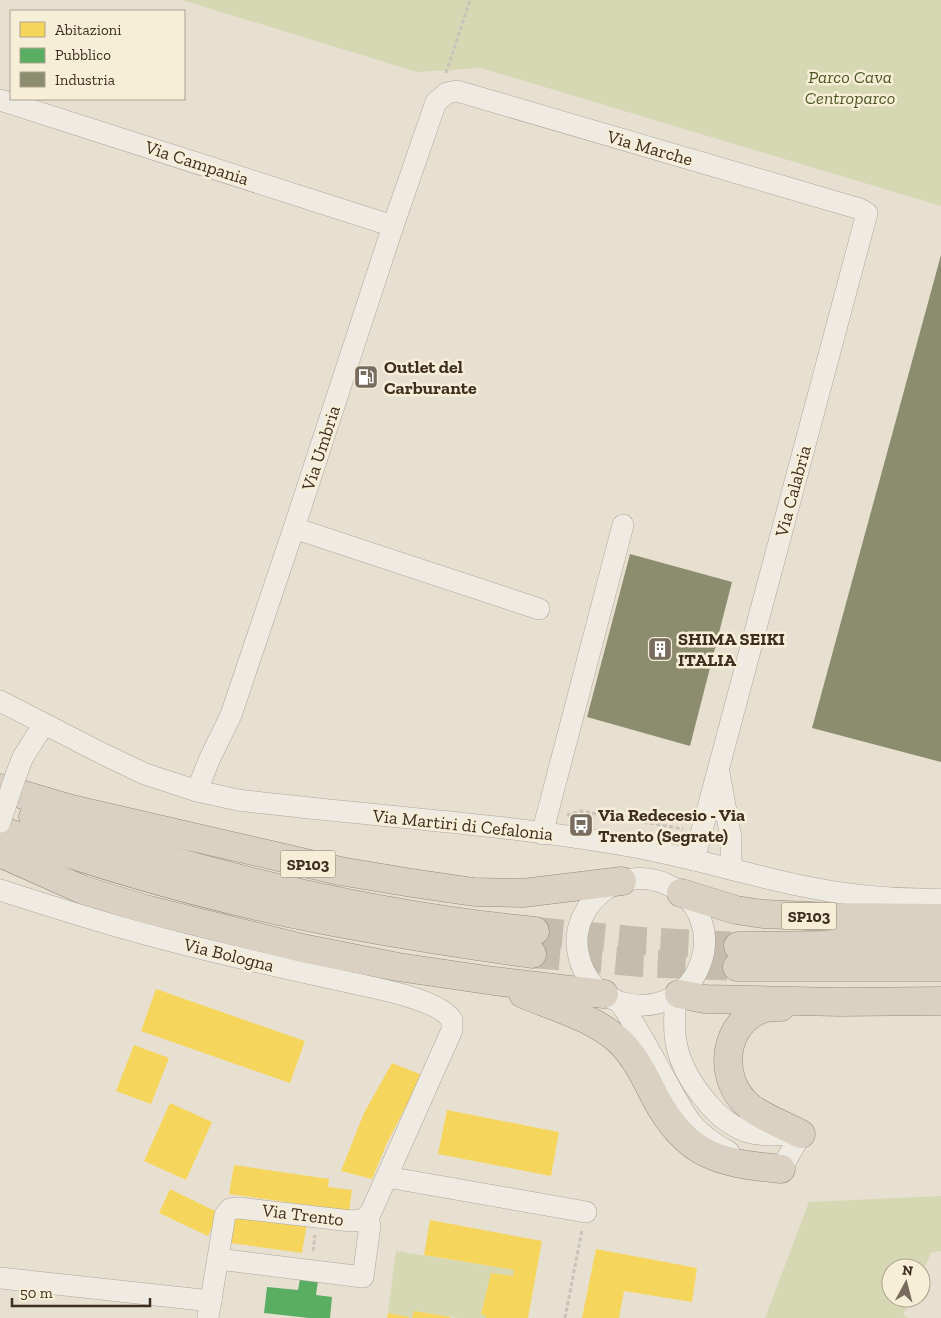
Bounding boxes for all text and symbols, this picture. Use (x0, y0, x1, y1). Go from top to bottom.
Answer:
legend (10, 10, 185, 100)
text: Abitazioni (55, 21, 121, 39)
text: Pubblico (55, 46, 111, 64)
park label: Parco Cava Centroparco (805, 66, 895, 109)
text: Industria (55, 71, 115, 89)
street label: Via Marche (604, 125, 695, 171)
street label: Via Campania (141, 136, 252, 190)
place label: Outlet del Carburante (384, 356, 477, 399)
fuel station icon: Outlet del Carburante (353, 364, 379, 390)
street label: Via Umbria (297, 402, 345, 494)
street label: Via Calabria (770, 443, 816, 540)
place label: SHIMA SEIKI ITALIA (678, 628, 785, 671)
building icon: SHIMA SEIKI ITALIA (647, 636, 673, 662)
street label: Via Martiri di Cefalonia (371, 804, 554, 845)
place label: Via Redecesio - Via Trento (Segrate) (598, 804, 745, 847)
bus stop icon: Via Redecesio - Via Trento (Segrate) (568, 812, 594, 838)
road number: SP103 (280, 851, 336, 878)
road number: SP103 (782, 902, 836, 929)
street label: Via Bologna (181, 933, 277, 977)
street label: Via Trento (260, 1199, 345, 1231)
north arrow (881, 1258, 931, 1308)
text: N (901, 1262, 914, 1280)
scale bar (12, 1276, 150, 1308)
text: 50 m (20, 1284, 53, 1302)

